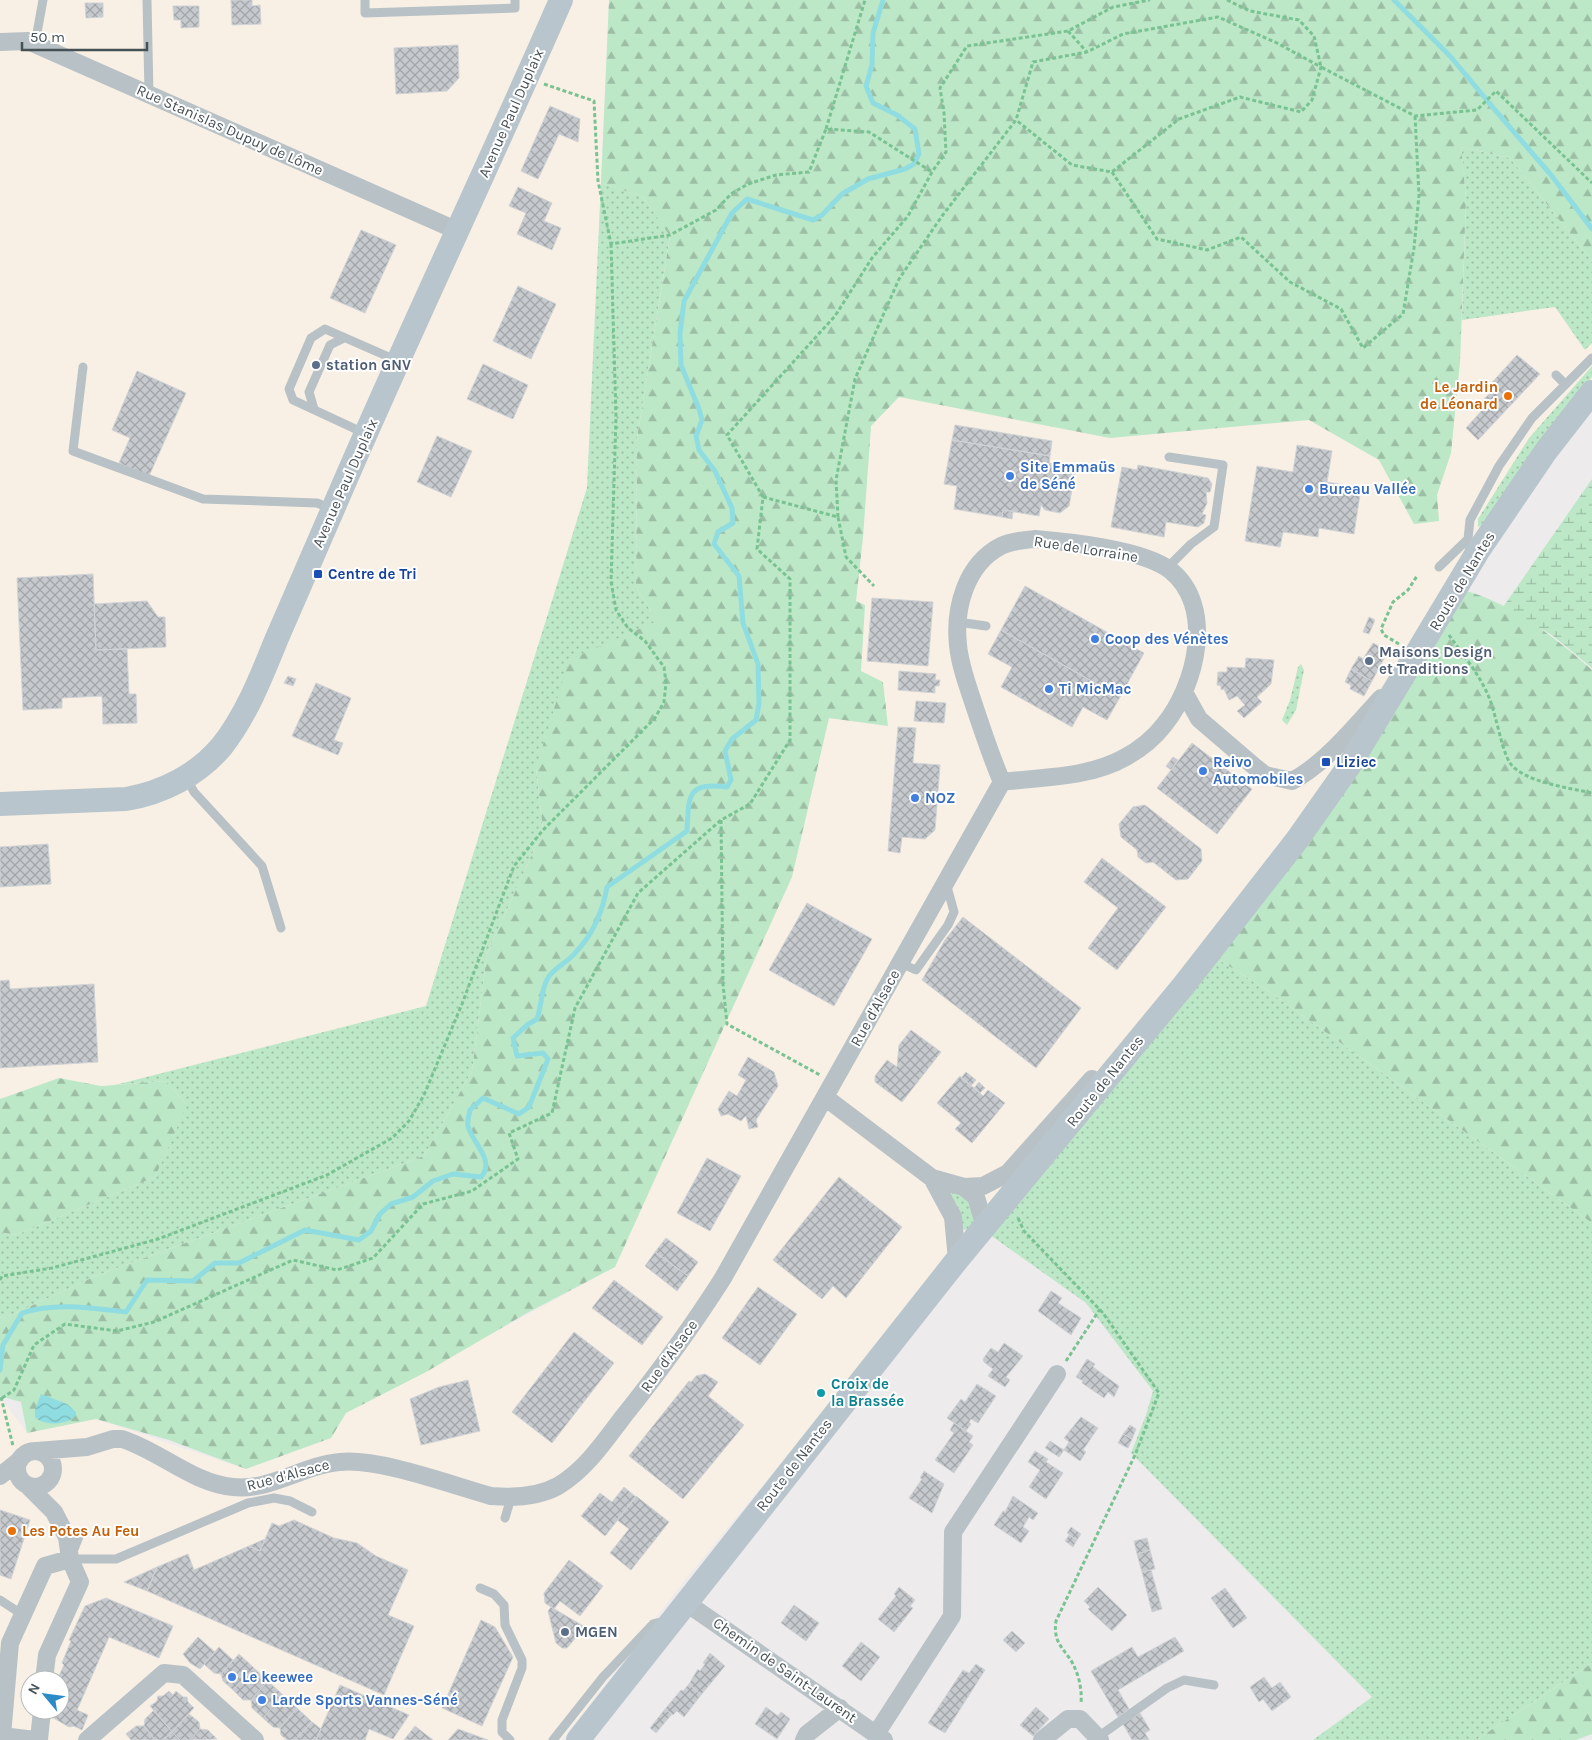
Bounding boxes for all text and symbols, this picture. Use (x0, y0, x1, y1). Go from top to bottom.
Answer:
scale bar (22, 20, 148, 52)
text: 50 m (30, 28, 65, 46)
street label: Avenue Paul Duplaix (475, 46, 548, 180)
street label: Rue Stanislas Dupuy de Lôme (134, 81, 326, 179)
place label: station GNV (326, 356, 411, 374)
marker: station GNV (310, 359, 322, 371)
place label: Le Jardin de Léonard (1420, 378, 1498, 413)
marker: Le Jardin de Léonard (1502, 390, 1514, 402)
street label: Avenue Paul Duplaix (309, 416, 382, 550)
place label: Site Emmaüs de Séné (1020, 458, 1116, 493)
marker: Site Emmaüs de Séné (1004, 470, 1016, 482)
place label: Bureau Vallée (1319, 480, 1416, 498)
marker: Bureau Vallée (1303, 483, 1315, 495)
street label: Route de Nantes (1425, 528, 1499, 634)
street label: Rue de Lorraine (1033, 532, 1139, 566)
place label: Centre de Tri (328, 565, 417, 583)
marker: Centre de Tri (312, 568, 324, 580)
place label: Coop des Vénètes (1105, 630, 1229, 648)
marker: Coop des Vénètes (1089, 633, 1101, 645)
place label: Maisons Design et Traditions (1379, 643, 1492, 678)
marker: Maisons Design et Traditions (1363, 655, 1375, 667)
place label: Ti MicMac (1059, 680, 1132, 698)
marker: Ti MicMac (1043, 683, 1055, 695)
place label: Reivo Automobiles (1213, 753, 1304, 788)
place label: Liziec (1336, 753, 1377, 771)
marker: Liziec (1320, 756, 1332, 768)
marker: Reivo Automobiles (1197, 765, 1209, 777)
place label: NOZ (925, 789, 955, 807)
marker: NOZ (909, 792, 921, 804)
street label: Rue d'Alsace (847, 967, 903, 1049)
street label: Route de Nantes (1063, 1032, 1147, 1130)
street label: Rue d'Alsace (637, 1316, 701, 1396)
place label: Croix de la Brassée (831, 1375, 904, 1410)
marker: Croix de la Brassée (815, 1387, 827, 1399)
street label: Route de Nantes (752, 1415, 836, 1515)
street label: Rue d'Alsace (245, 1455, 331, 1495)
place label: Les Potes Au Feu (22, 1522, 140, 1540)
marker: Les Potes Au Feu (6, 1525, 18, 1537)
street label: Chemin de Saint-Laurent (710, 1614, 861, 1727)
place label: MGEN (575, 1623, 618, 1641)
marker: MGEN (559, 1626, 571, 1638)
place label: Le keewee (242, 1668, 313, 1686)
north arrow (20, 1670, 70, 1720)
marker: Le keewee (226, 1671, 238, 1683)
text: N (24, 1680, 44, 1697)
place label: Larde Sports Vannes-Séné (272, 1691, 458, 1709)
marker: Larde Sports Vannes-Séné (256, 1694, 268, 1706)

